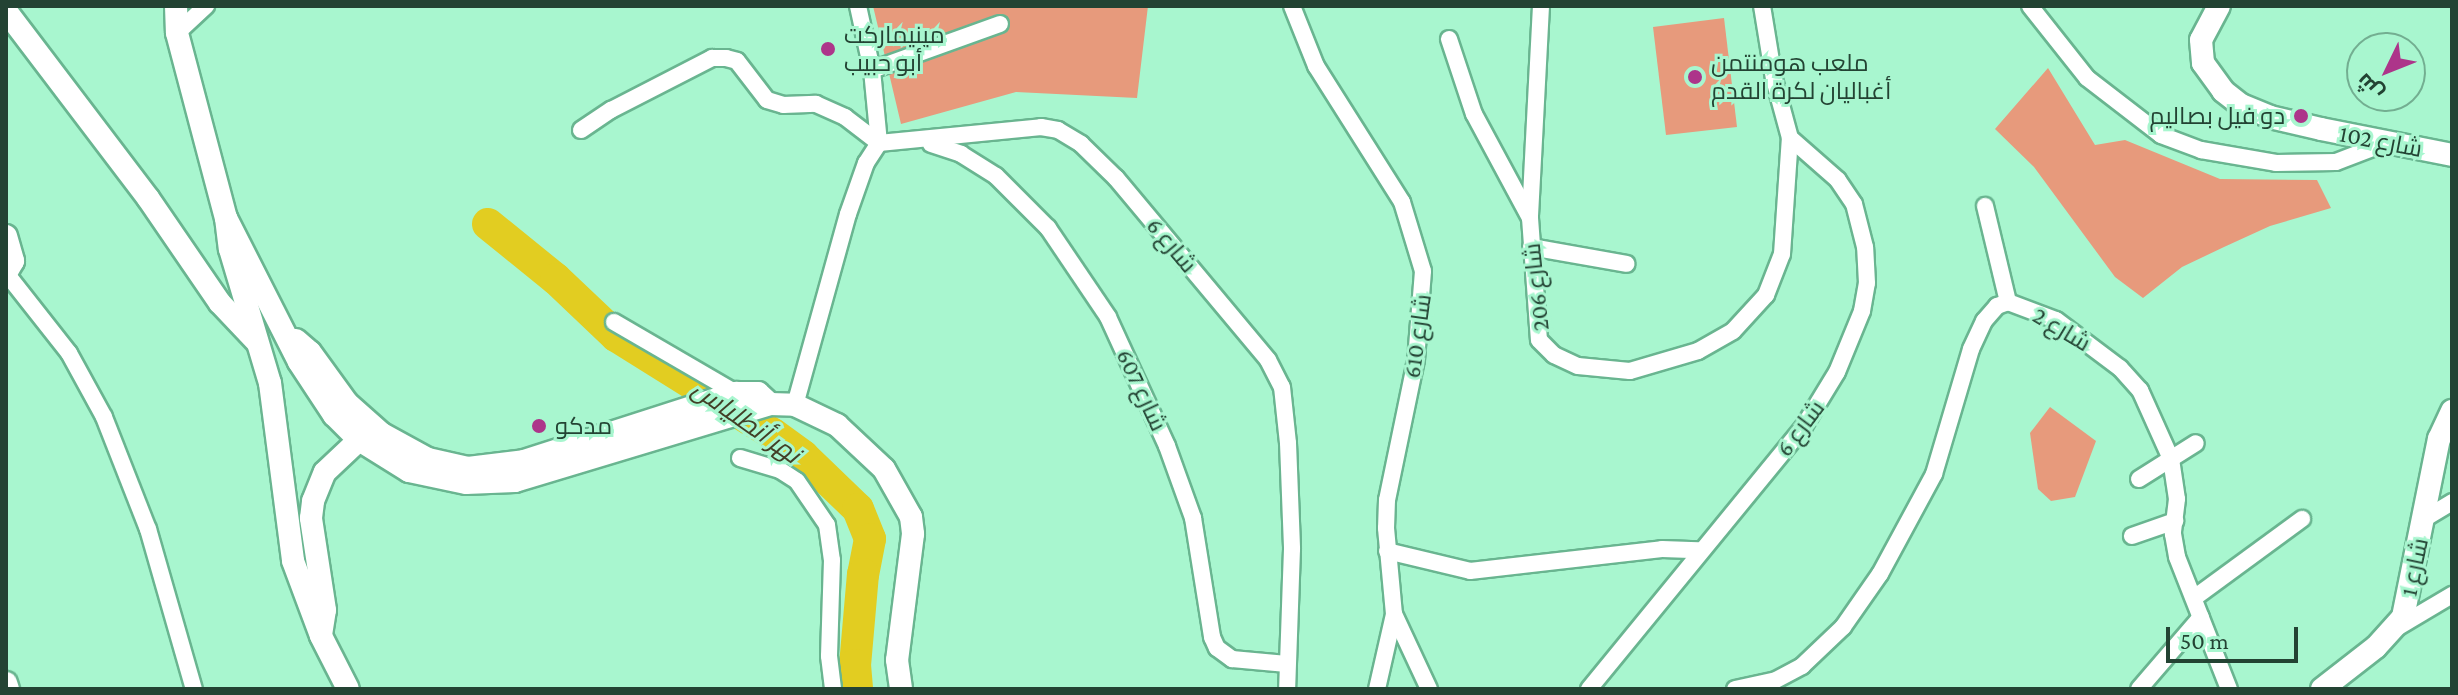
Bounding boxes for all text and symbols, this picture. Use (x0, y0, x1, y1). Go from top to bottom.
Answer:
place label: مينيماركت أبو حبيب (844, 21, 945, 77)
north arrow (2346, 32, 2426, 112)
marker: مينيماركت أبو حبيب (819, 40, 837, 58)
place label: ملعب هومنتمن أغباليان لكرة القدم (1711, 49, 1891, 105)
marker: ملعب هومنتمن أغباليان لكرة القدم (1686, 68, 1704, 86)
text: ش (2351, 69, 2388, 106)
place label: دو فيل بصاليم (2149, 102, 2285, 130)
marker: دو فيل بصاليم (2292, 107, 2310, 125)
street label: شارع 102 (2337, 119, 2425, 163)
street label: شارع 6 (1141, 212, 1203, 278)
street label: شارع 206 (1517, 242, 1555, 332)
street label: شارع 610 (1397, 292, 1437, 380)
street label: شارع 2 (2028, 301, 2096, 357)
street label: شارع 607 (1111, 344, 1173, 436)
water label: نهر أنطلياس (686, 373, 806, 471)
street label: شارع 6 (1769, 394, 1831, 462)
place label: مدكو (555, 412, 612, 440)
marker: مدكو (530, 417, 548, 435)
street label: شارع 1 (2394, 535, 2434, 599)
scale bar (2170, 611, 2302, 661)
text: 50 m (2180, 627, 2229, 654)

